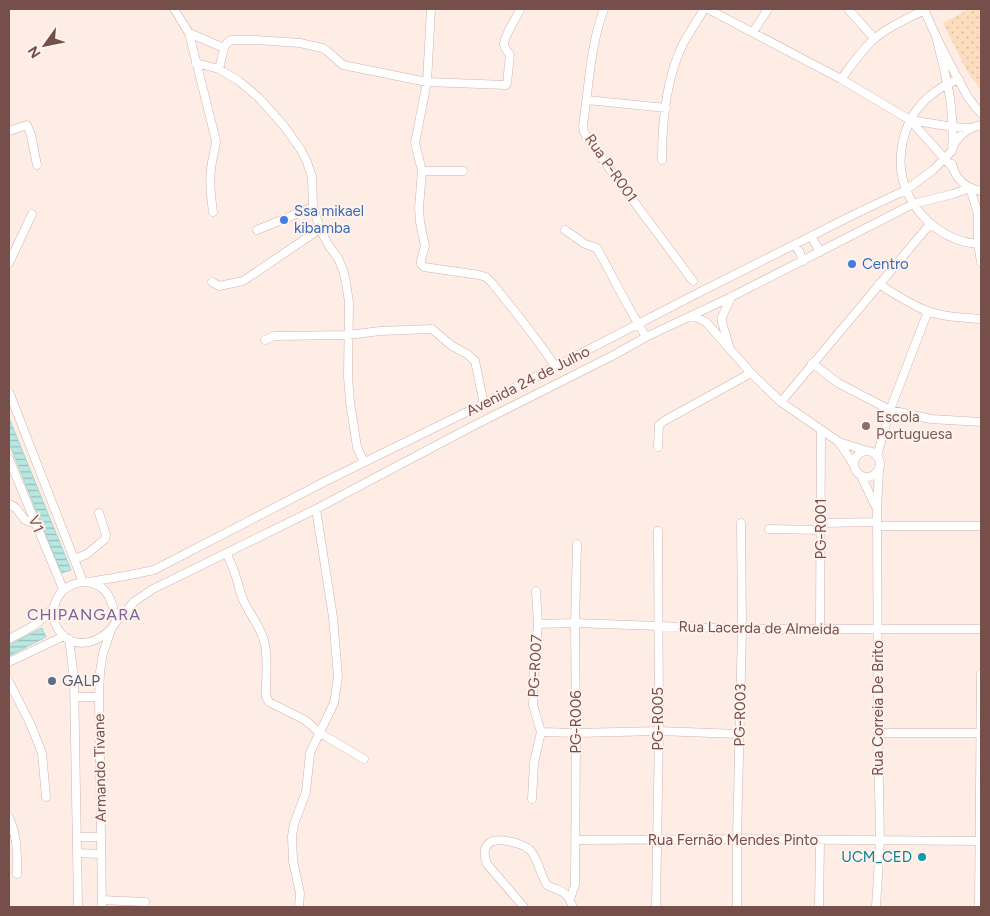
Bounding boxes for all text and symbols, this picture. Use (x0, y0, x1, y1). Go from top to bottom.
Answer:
north arrow (20, 20, 70, 70)
text: N (24, 43, 45, 61)
street label: Rua P-R001 (581, 131, 641, 205)
place label: Ssa mikael kibamba (294, 202, 364, 237)
marker: Ssa mikael kibamba (278, 214, 290, 226)
place label: Centro (862, 255, 909, 273)
marker: Centro (846, 258, 858, 270)
street label: Avenida 24 de Julho (463, 342, 593, 420)
place label: Escola Portuguesa (876, 408, 952, 443)
marker: Escola Portuguesa (860, 420, 872, 432)
street label: PG-R001 (812, 498, 830, 560)
street label: V1 (24, 513, 48, 535)
district label: CHIPANGARA (27, 605, 141, 624)
street label: Rua Lacerda de Almeida (678, 618, 840, 638)
street label: PG-R007 (524, 634, 546, 698)
street label: Rua Correia De Brito (869, 640, 887, 776)
place label: GALP (62, 672, 100, 690)
marker: GALP (46, 675, 58, 687)
street label: PG-R003 (730, 683, 750, 747)
street label: PG-R005 (649, 687, 667, 751)
street label: PG-R006 (567, 690, 585, 754)
street label: Armando Tivane (90, 713, 110, 823)
street label: Rua Fernão Mendes Pinto (648, 831, 819, 849)
place label: UCM_CED (841, 848, 912, 866)
marker: UCM_CED (916, 851, 928, 863)

